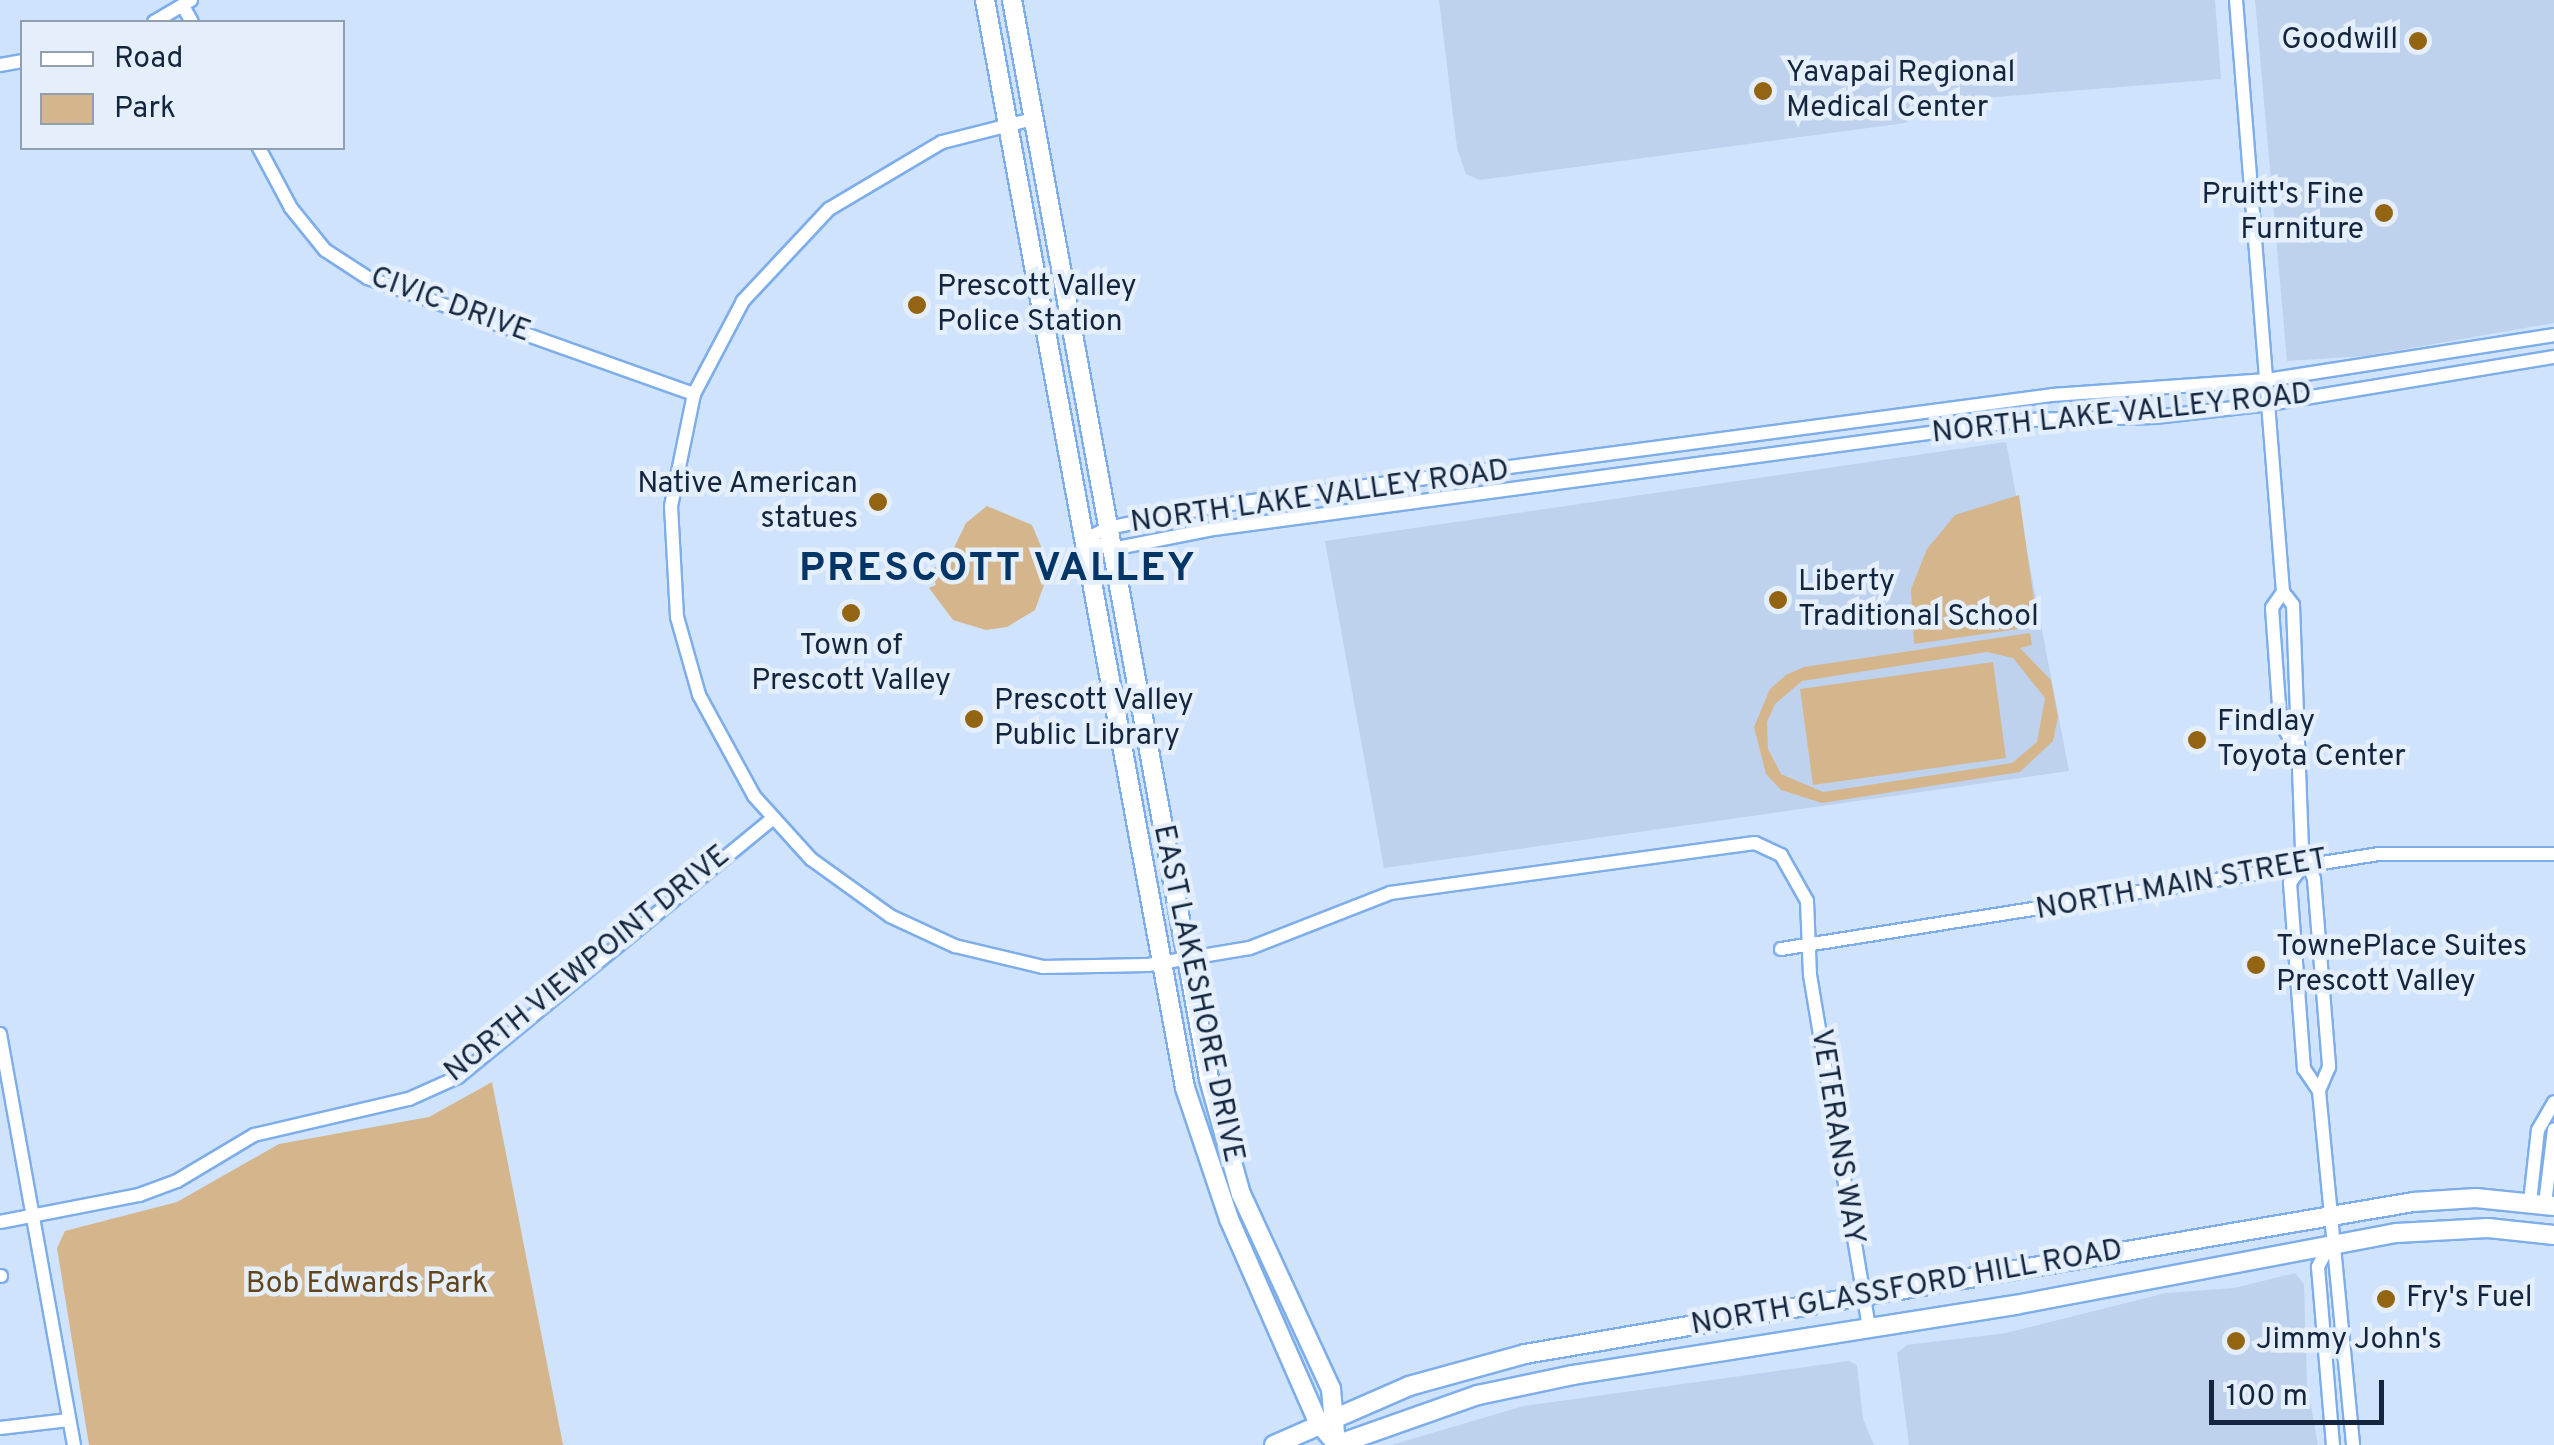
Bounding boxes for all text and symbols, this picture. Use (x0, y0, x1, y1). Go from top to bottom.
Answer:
legend (20, 20, 345, 150)
place label: Goodwill (2281, 23, 2398, 59)
marker: Goodwill (2407, 30, 2429, 52)
text: Road (114, 41, 183, 78)
place label: Yavapai Regional Medical Center (1786, 56, 2015, 126)
marker: Yavapai Regional Medical Center (1750, 78, 1776, 104)
text: Park (114, 91, 176, 128)
place label: Pruitt's Fine Furniture (2201, 178, 2364, 248)
marker: Pruitt's Fine Furniture (2373, 202, 2395, 224)
street label: CIVIC DRIVE (365, 260, 535, 352)
place label: Prescott Valley Police Station (937, 270, 1138, 340)
marker: Prescott Valley Police Station (906, 294, 928, 316)
street label: NORTH LAKE VALLEY ROAD (1929, 377, 2315, 453)
street label: NORTH LAKE VALLEY ROAD (1127, 453, 1513, 543)
place label: Native American statues (636, 467, 858, 538)
marker: Native American statues (867, 491, 889, 513)
district label: PRESCOTT VALLEY (798, 546, 1198, 594)
place label: Liberty Traditional School (1798, 565, 2039, 636)
marker: Liberty Traditional School (1767, 589, 1789, 611)
marker: Town of Prescott Valley (840, 602, 862, 624)
place label: Town of Prescott Valley (751, 629, 951, 700)
place label: Prescott Valley Public Library (994, 684, 1195, 754)
place label: Findlay Toyota Center (2217, 705, 2406, 776)
marker: Prescott Valley Public Library (963, 708, 985, 730)
marker: Findlay Toyota Center (2186, 729, 2208, 751)
street label: EAST LAKESHORE DRIVE (1143, 821, 1251, 1167)
street label: NORTH VIEWPOINT DRIVE (437, 838, 739, 1092)
street label: NORTH MAIN STREET (2033, 843, 2331, 929)
place label: TownePlace Suites Prescott Valley (2276, 930, 2527, 1000)
marker: TownePlace Suites Prescott Valley (2245, 954, 2267, 976)
street label: VETERANS WAY (1801, 1026, 1871, 1248)
street label: NORTH GLASSFORD HILL ROAD (1688, 1233, 2126, 1345)
park label: Bob Edwards Park (246, 1267, 488, 1303)
place label: Fry's Fuel (2406, 1281, 2533, 1317)
marker: Fry's Fuel (2375, 1288, 2397, 1310)
place label: Jimmy John's (2256, 1323, 2442, 1359)
marker: Jimmy John's (2225, 1330, 2247, 1352)
scale bar (2214, 1360, 2389, 1422)
text: 100 m (2226, 1379, 2308, 1416)

